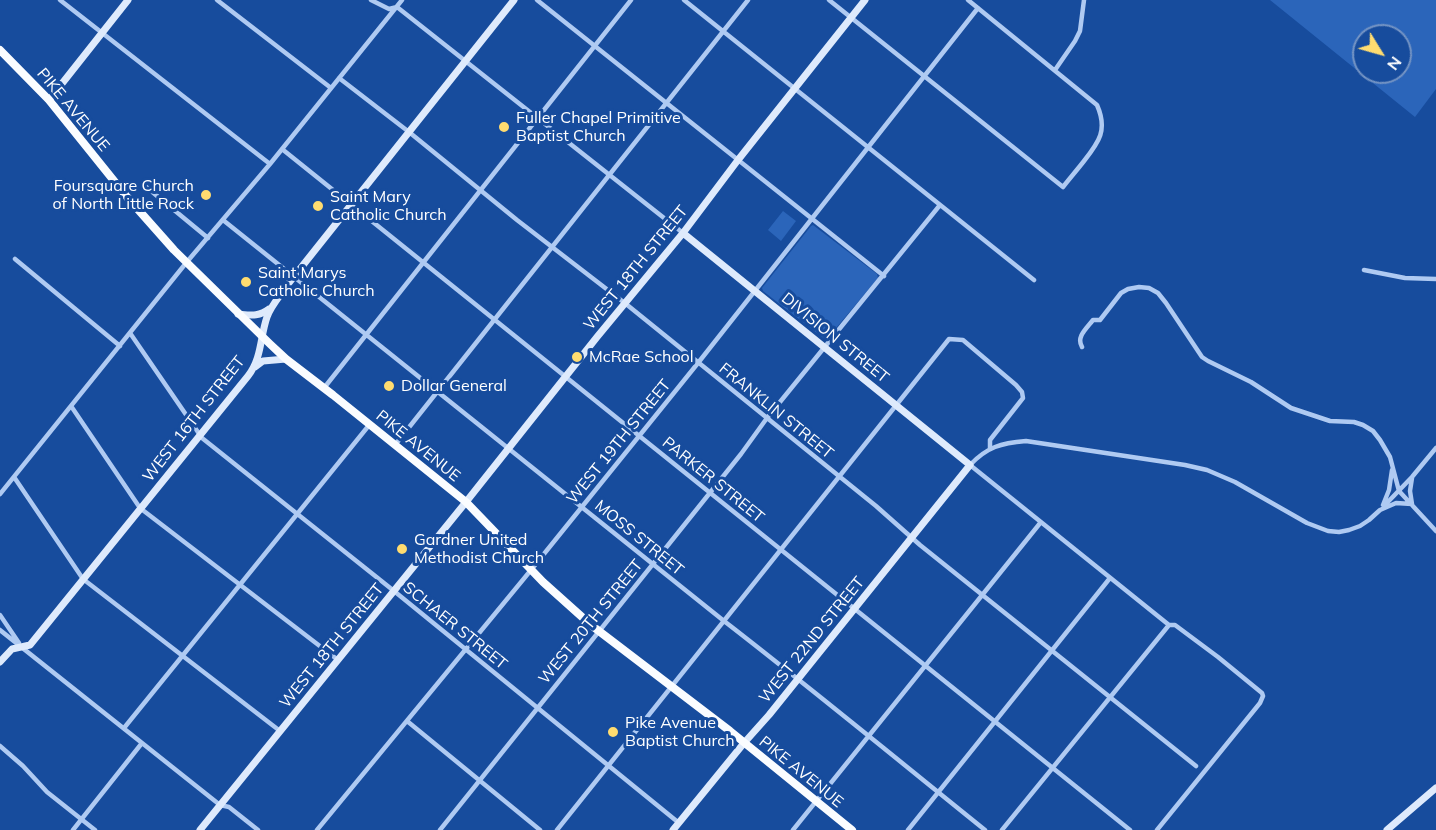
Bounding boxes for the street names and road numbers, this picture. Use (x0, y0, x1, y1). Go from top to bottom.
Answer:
street label: PIKE AVENUE (33, 64, 113, 156)
street label: WEST 18TH STREET (580, 202, 692, 334)
street label: DIVISION STREET (777, 289, 893, 387)
street label: WEST 16TH STREET (139, 352, 249, 486)
street label: FRANKLIN STREET (715, 359, 837, 463)
street label: WEST 19TH STREET (563, 376, 675, 508)
street label: PIKE AVENUE (372, 406, 464, 486)
street label: PARKER STREET (658, 433, 768, 527)
street label: MOSS STREET (591, 496, 687, 580)
street label: WEST 20TH STREET (535, 556, 647, 688)
street label: WEST 22ND STREET (755, 573, 869, 707)
street label: SCHAER STREET (399, 578, 511, 674)
street label: WEST 18TH STREET (276, 580, 388, 712)
street label: PIKE AVENUE (755, 732, 847, 812)

